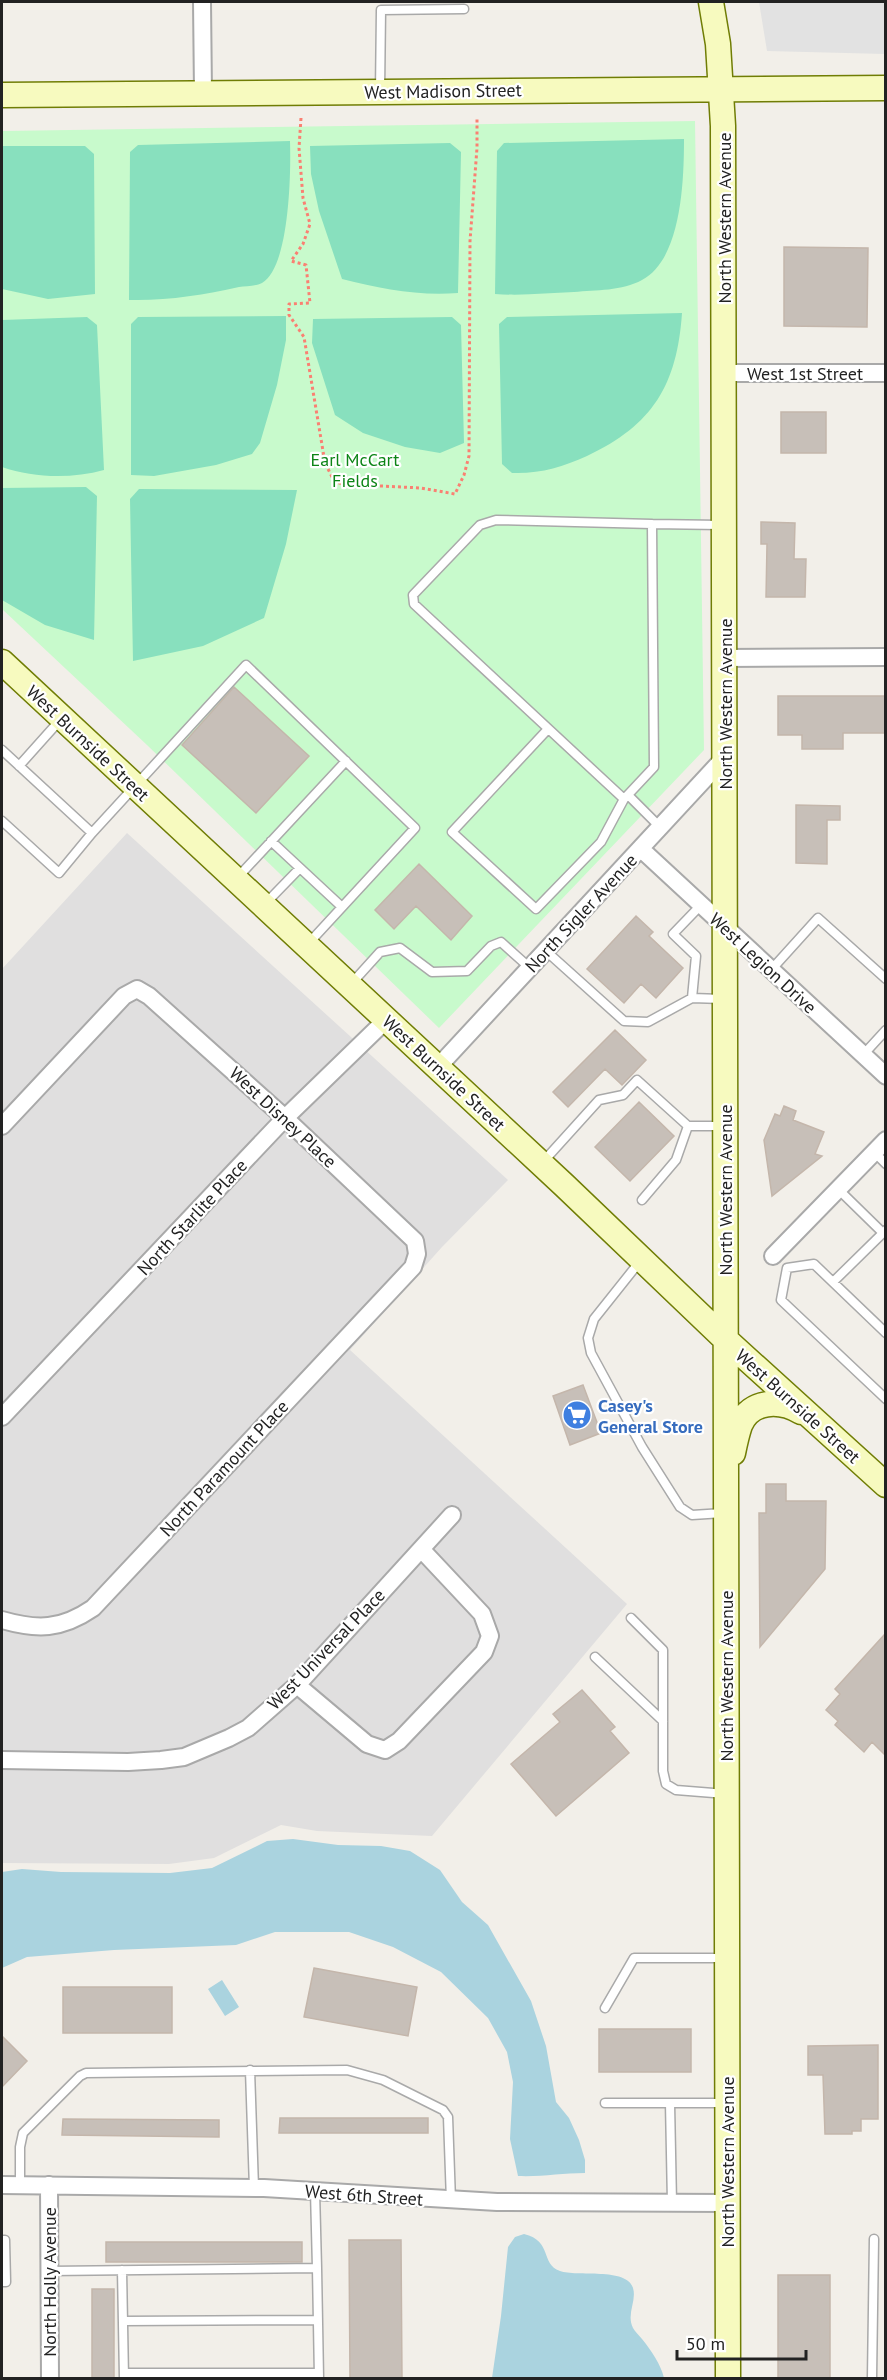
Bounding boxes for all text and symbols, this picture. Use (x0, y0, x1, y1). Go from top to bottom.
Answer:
street label: West Madison Street (364, 78, 522, 104)
street label: North Western Avenue (713, 132, 736, 304)
street label: West 1st Street (747, 362, 863, 385)
park label: Earl McCart Fields (311, 448, 399, 492)
street label: North Western Avenue (714, 618, 737, 790)
street label: West Burnside Street (22, 680, 154, 806)
street label: North Sigler Avenue (520, 849, 642, 977)
street label: West Legion Drive (705, 907, 821, 1019)
street label: West Burnside Street (378, 1010, 510, 1136)
street label: West Disney Place (225, 1061, 341, 1173)
street label: North Western Avenue (714, 1104, 737, 1276)
street label: North Starlite Place (132, 1154, 252, 1280)
street label: West Burnside Street (731, 1344, 865, 1468)
place label: Casey's General Store (598, 1394, 703, 1438)
street label: North Paramount Place (155, 1395, 293, 1541)
supermarket icon: Casey's General Store (561, 1399, 593, 1431)
street label: West Universal Place (262, 1584, 390, 1714)
street label: North Western Avenue (715, 1590, 738, 1762)
street label: North Western Avenue (716, 2076, 739, 2248)
street label: West 6th Street (304, 2179, 424, 2211)
street label: North Holly Avenue (38, 2207, 61, 2357)
scale bar (677, 2323, 806, 2361)
text: 50 m (686, 2332, 725, 2355)

